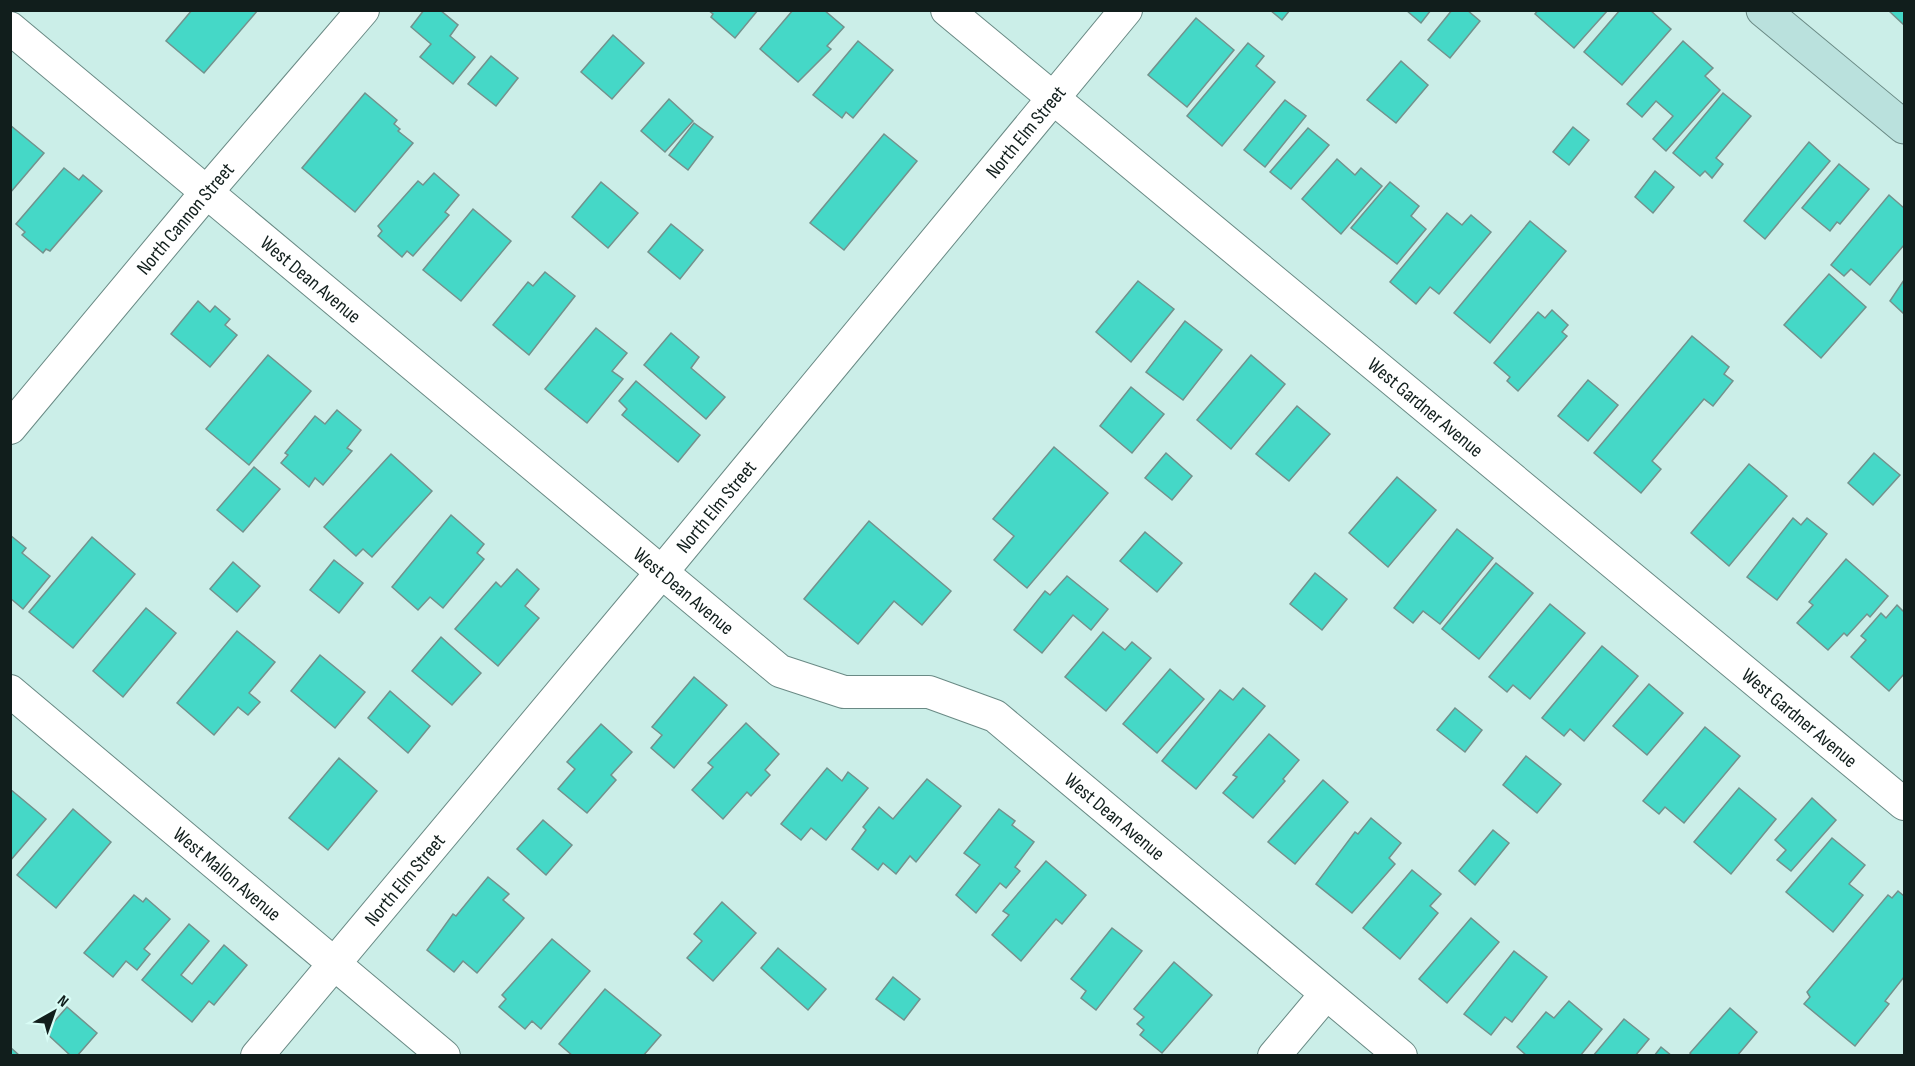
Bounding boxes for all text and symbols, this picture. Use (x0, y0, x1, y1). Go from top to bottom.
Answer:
street label: North Elm Street (981, 81, 1071, 183)
street label: North Cannon Street (132, 158, 240, 280)
street label: West Dean Avenue (255, 231, 365, 329)
street label: West Gardner Avenue (1362, 353, 1488, 463)
street label: North Elm Street (672, 456, 762, 558)
street label: West Dean Avenue (628, 543, 738, 640)
street label: West Gardner Avenue (1736, 663, 1862, 773)
street label: West Dean Avenue (1059, 768, 1169, 866)
street label: West Mallon Avenue (168, 822, 285, 927)
street label: North Elm Street (360, 829, 451, 931)
north arrow (24, 982, 84, 1042)
text: N (53, 992, 72, 1012)

